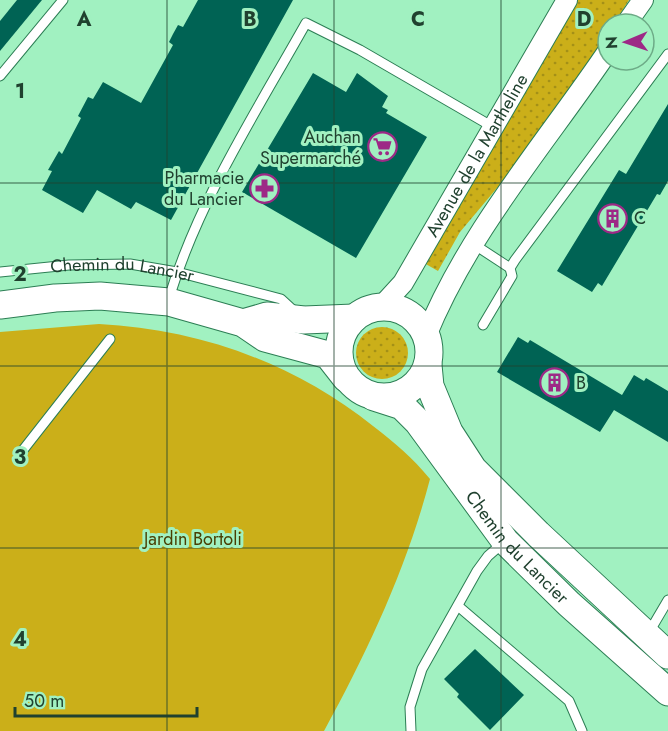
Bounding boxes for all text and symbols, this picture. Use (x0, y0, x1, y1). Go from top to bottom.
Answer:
text: A (76, 5, 92, 34)
text: B (243, 5, 257, 34)
text: C (411, 5, 425, 34)
text: D (577, 5, 591, 34)
north arrow (596, 12, 656, 72)
text: N (600, 36, 623, 49)
street label: Avenue de la Martheline (419, 69, 534, 242)
text: 1 (15, 77, 25, 106)
place label: Auchan Supermarché (260, 124, 361, 171)
supermarket icon: Auchan Supermarché (366, 131, 398, 163)
place label: Pharmacie du Lancier (164, 165, 245, 212)
pharmacy icon: Pharmacie du Lancier (249, 172, 281, 204)
building icon: C (597, 202, 629, 234)
place label: C (634, 205, 646, 231)
street label: Chemin du Lancier (49, 251, 198, 289)
text: 2 (13, 260, 27, 289)
building icon: B (539, 367, 571, 399)
place label: B (576, 370, 586, 396)
text: 3 (14, 443, 26, 472)
street label: Chemin du Lancier (459, 485, 575, 610)
park label: Jardin Bortoli (142, 526, 242, 552)
text: 4 (13, 625, 27, 654)
scale bar (15, 680, 196, 718)
text: 50 m (24, 688, 64, 714)

